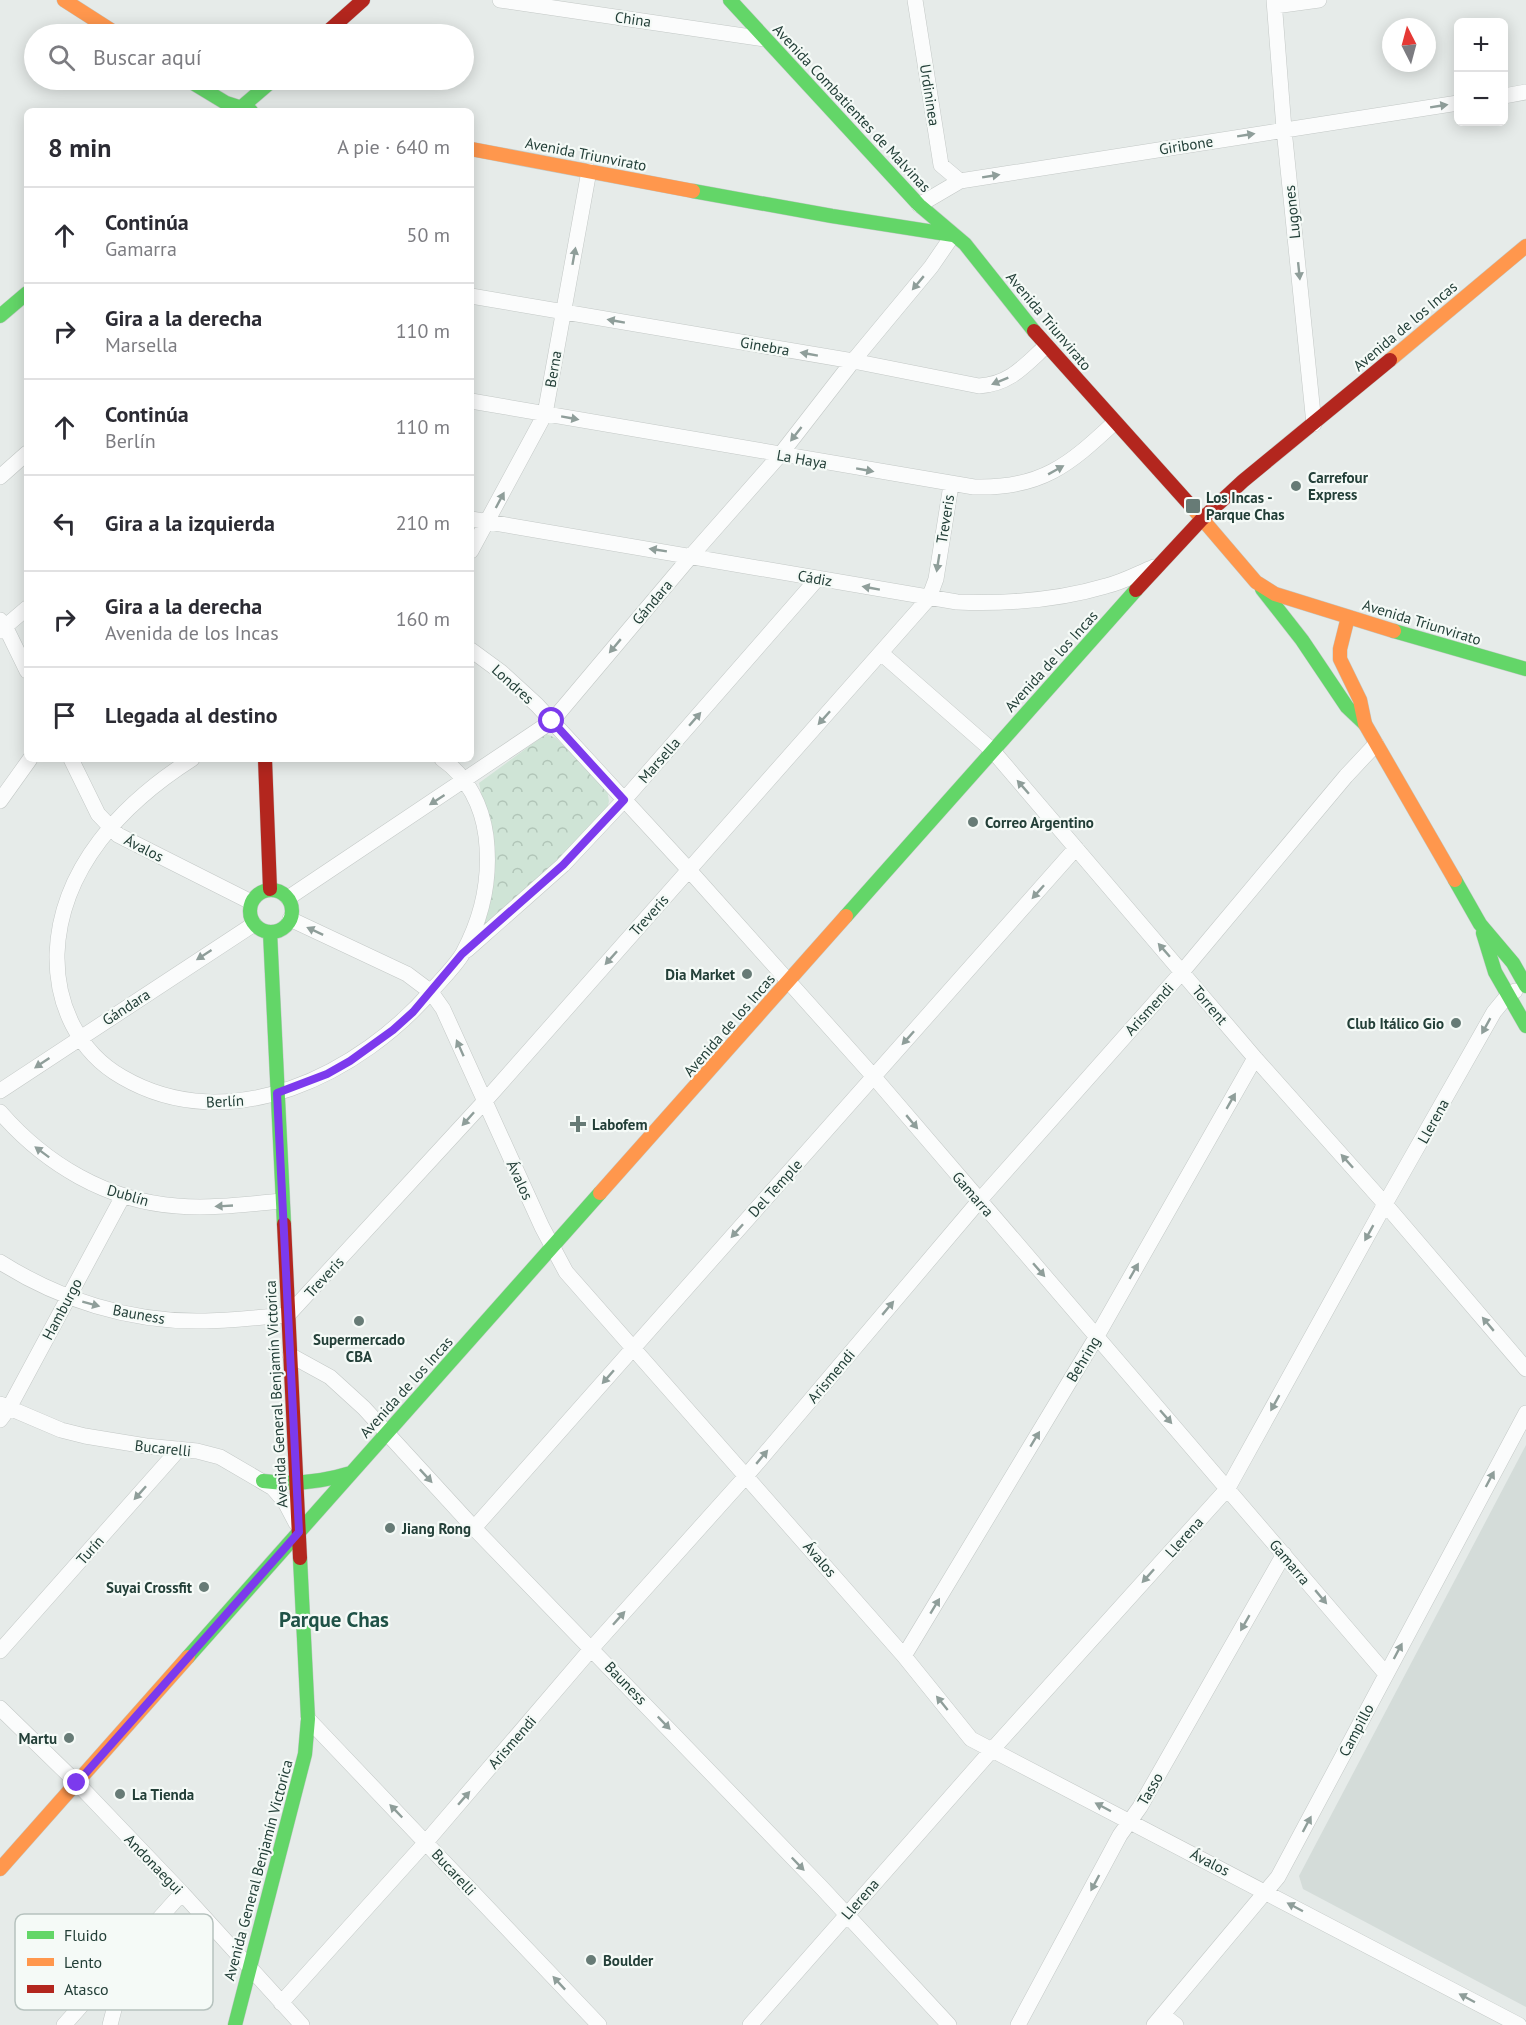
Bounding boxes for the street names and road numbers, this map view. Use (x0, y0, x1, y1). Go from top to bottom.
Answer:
street label: China (614, 7, 652, 31)
street label: Avenida Combatientes de Malvinas (769, 20, 935, 196)
street label: Urdininea (916, 63, 944, 127)
street label: Giribone (1158, 131, 1214, 159)
street label: Avenida Triunvirato (524, 133, 648, 175)
street label: Lugones (1280, 184, 1304, 240)
street label: Avenida Triunvirato (1002, 268, 1096, 374)
street label: Avenida de los Incas (1349, 277, 1461, 375)
street label: Ginebra (739, 332, 791, 360)
street label: Berna (540, 349, 566, 389)
street label: La Haya (775, 445, 829, 473)
street label: Treveris (932, 493, 958, 545)
street label: Cádiz (796, 566, 834, 590)
street label: Gándara (628, 576, 676, 628)
street label: Avenida Triunvirato (1360, 595, 1484, 649)
street label: Avenida de los Incas (1000, 606, 1102, 716)
street label: Londres (488, 660, 538, 708)
street label: Marsella (634, 733, 684, 787)
street label: Ávalos (121, 830, 167, 866)
street label: Treveris (625, 890, 673, 940)
street label: Avenida de los Incas (679, 970, 779, 1080)
street label: Arismendi (1120, 979, 1178, 1039)
street label: Torrent (1188, 981, 1232, 1029)
street label: Gándara (99, 985, 153, 1029)
street label: Berlín (205, 1091, 245, 1111)
street label: Llerena (1413, 1095, 1453, 1147)
street label: Del Temple (744, 1155, 806, 1221)
street label: Ávalos (503, 1157, 537, 1203)
street label: Gamarra (948, 1167, 998, 1221)
street label: Dublín (105, 1180, 151, 1210)
street label: Treveris (300, 1253, 348, 1301)
street label: Hamburgo (38, 1275, 86, 1343)
street label: Avenida General Benjamín Victorica (261, 1280, 291, 1508)
street label: Bauness (111, 1300, 167, 1328)
street label: Avenida de los Incas (355, 1332, 457, 1442)
street label: Behring (1062, 1333, 1104, 1385)
street label: Arismendi (803, 1345, 859, 1407)
street label: Bucarelli (134, 1436, 192, 1460)
street label: Llerena (1161, 1513, 1207, 1561)
street label: Turín (72, 1532, 108, 1568)
street label: Gamarra (1265, 1535, 1315, 1589)
street label: Ávalos (799, 1537, 841, 1581)
street label: Bauness (601, 1657, 651, 1709)
street label: Campillo (1334, 1700, 1378, 1760)
street label: Arismendi (484, 1711, 540, 1773)
street label: Avenida General Benjamín Victorica (219, 1758, 297, 1982)
street label: Tasso (1133, 1769, 1167, 1809)
street label: Andonaegui (121, 1830, 187, 1898)
street label: Ávalos (1187, 1844, 1233, 1880)
street label: Bucarelli (428, 1845, 480, 1899)
street label: Llerena (837, 1875, 883, 1923)

